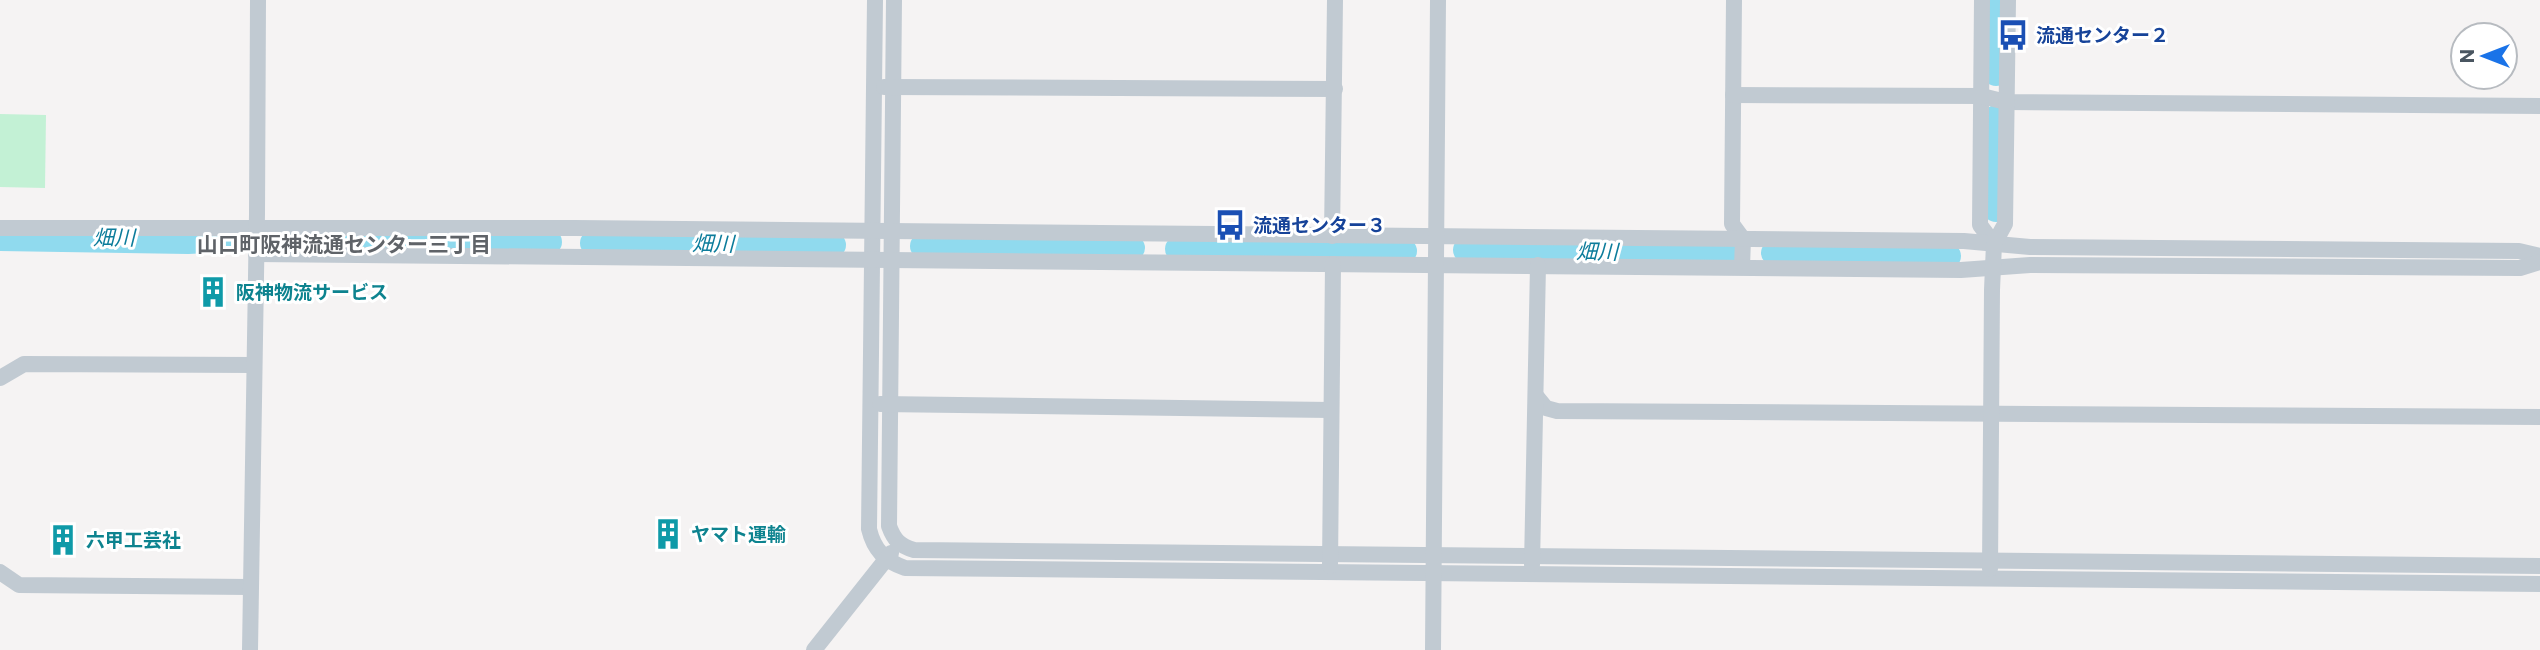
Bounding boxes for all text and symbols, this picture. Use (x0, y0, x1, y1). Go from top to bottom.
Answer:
bus stop icon: 流通センター２ (1996, 18, 2030, 52)
north arrow (2449, 21, 2519, 91)
place label: 流通センター２ (2036, 23, 2169, 46)
text: N (2455, 49, 2478, 63)
bus stop icon: 流通センター３ (1213, 208, 1247, 242)
place label: 流通センター３ (1253, 213, 1386, 236)
water label: 畑川 (93, 224, 137, 249)
water label: 畑川 (692, 230, 736, 255)
district label: 山口町阪神流通センター三丁目 (197, 231, 491, 256)
water label: 畑川 (1576, 238, 1620, 263)
building icon: 阪神物流サービス (196, 275, 230, 309)
place label: 阪神物流サービス (236, 280, 388, 303)
building icon: ヤマト運輸 (651, 517, 685, 551)
place label: ヤマト運輸 (691, 522, 786, 545)
building icon: 六甲工芸社 (46, 523, 80, 557)
place label: 六甲工芸社 (86, 528, 181, 551)

